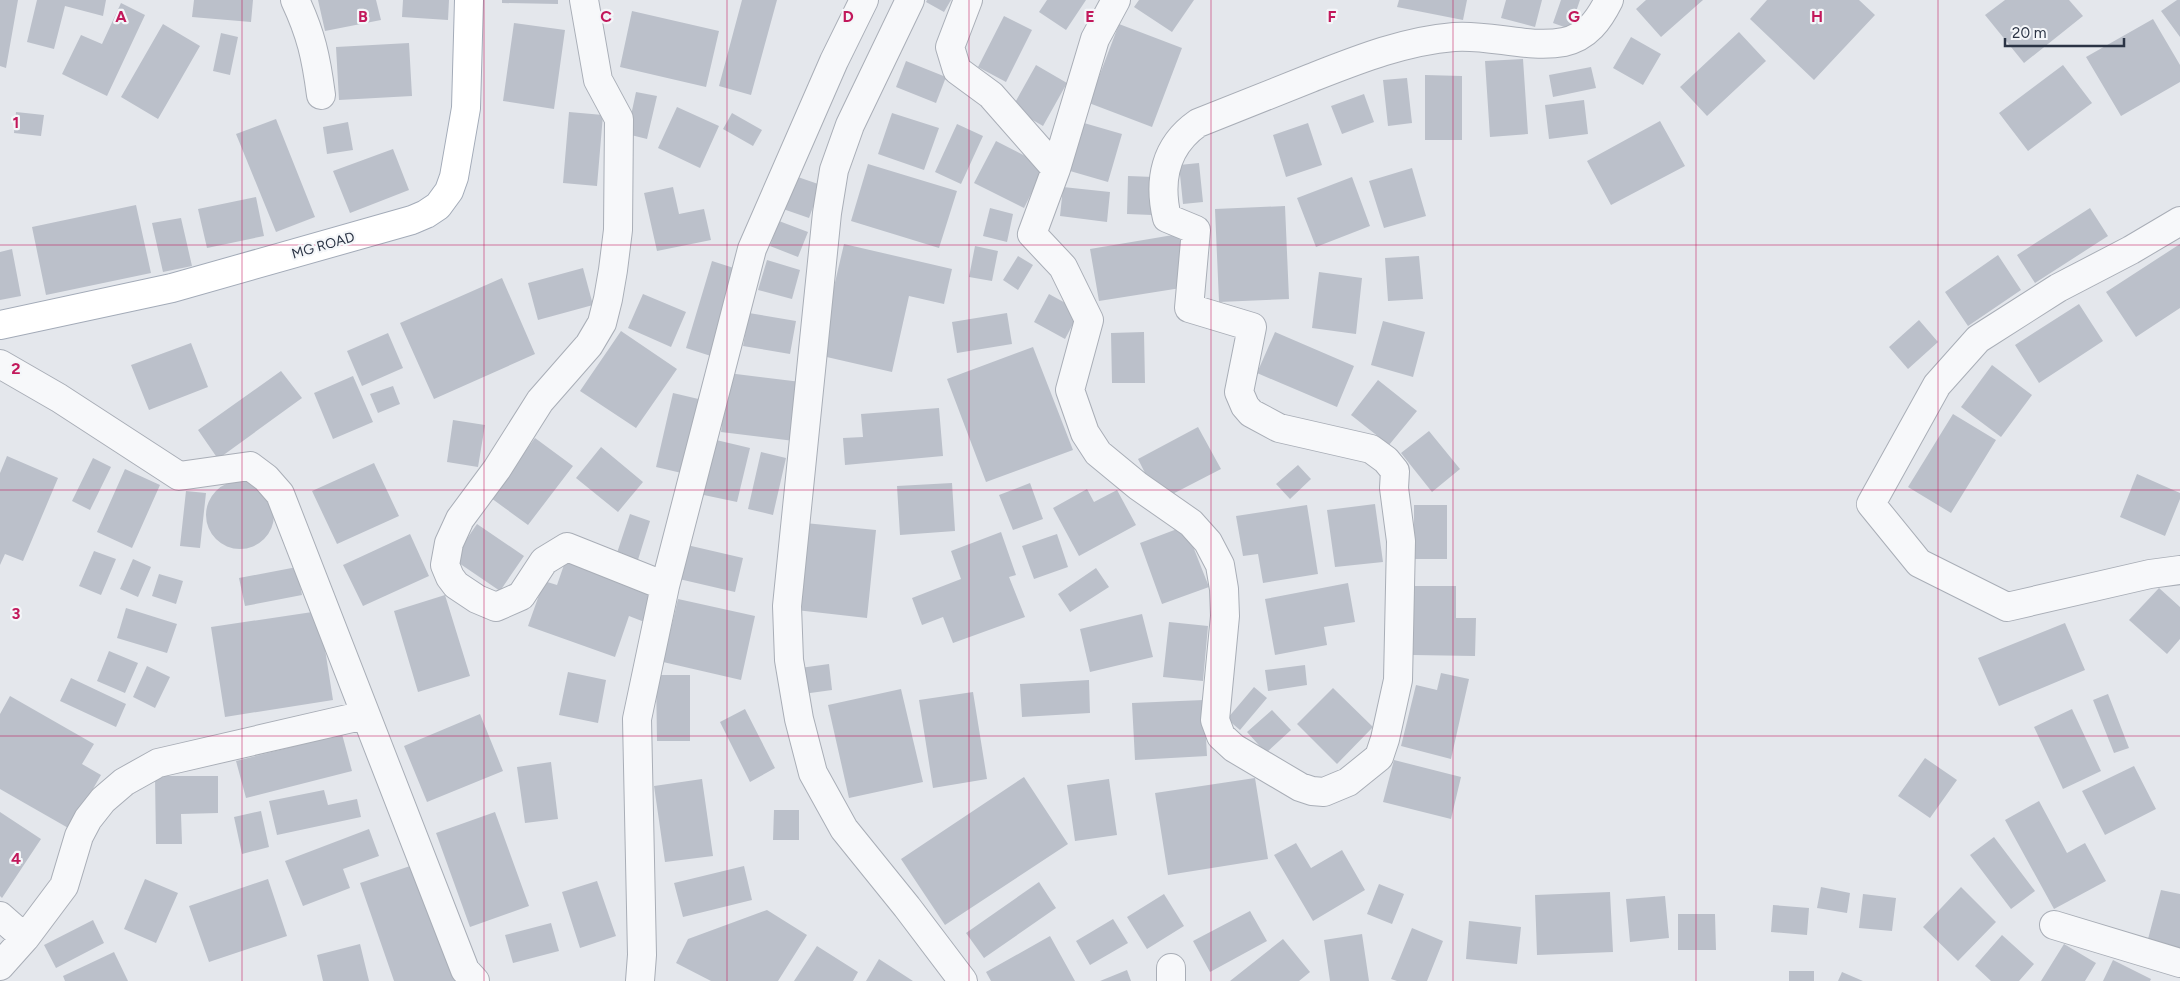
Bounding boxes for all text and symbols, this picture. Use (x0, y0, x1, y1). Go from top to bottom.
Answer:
text: A (115, 7, 127, 26)
text: B (358, 7, 368, 26)
text: C (600, 7, 612, 26)
text: D (842, 7, 854, 26)
text: E (1085, 7, 1095, 26)
text: F (1328, 7, 1337, 26)
text: G (1568, 7, 1580, 26)
text: H (1811, 7, 1823, 26)
scale bar (2005, 15, 2124, 47)
text: 20 m (2012, 24, 2046, 42)
text: 1 (13, 113, 19, 132)
street label: MG ROAD (290, 228, 357, 263)
text: 2 (11, 359, 21, 378)
text: 3 (12, 604, 21, 623)
text: 4 (11, 849, 21, 868)

